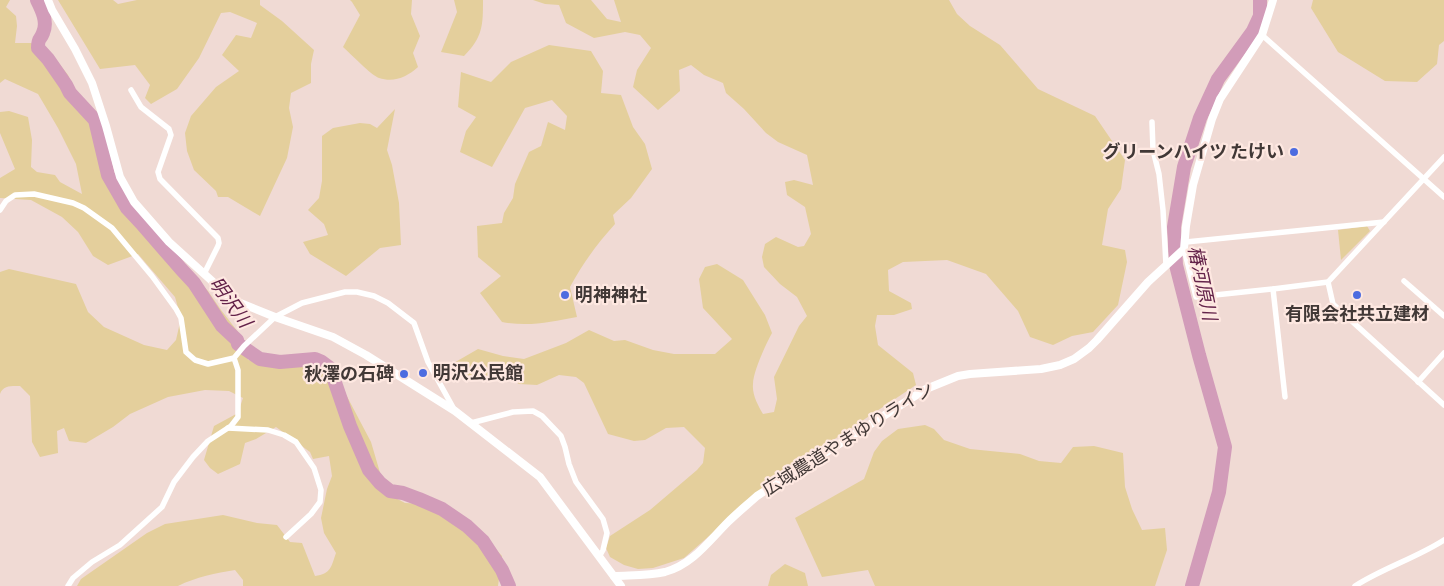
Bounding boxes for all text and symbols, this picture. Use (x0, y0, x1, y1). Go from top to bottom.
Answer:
place label: グリーンハイツ たけい (1102, 142, 1284, 163)
marker: グリーンハイツ たけい (1288, 146, 1300, 158)
water label: 椿河原川 (1182, 244, 1221, 325)
water label: 明沢川 (204, 273, 257, 334)
place label: 明神神社 (575, 285, 647, 306)
marker: 明神神社 (559, 289, 571, 301)
marker: 有限会社共立建材 (1351, 289, 1363, 301)
place label: 有限会社共立建材 (1285, 304, 1429, 325)
place label: 明沢公民館 (433, 363, 523, 384)
place label: 秋澤の石碑 (304, 364, 394, 385)
marker: 明沢公民館 (417, 367, 429, 379)
marker: 秋澤の石碑 (398, 368, 410, 380)
street label: 広域農道やまゆりライン (759, 378, 938, 501)

